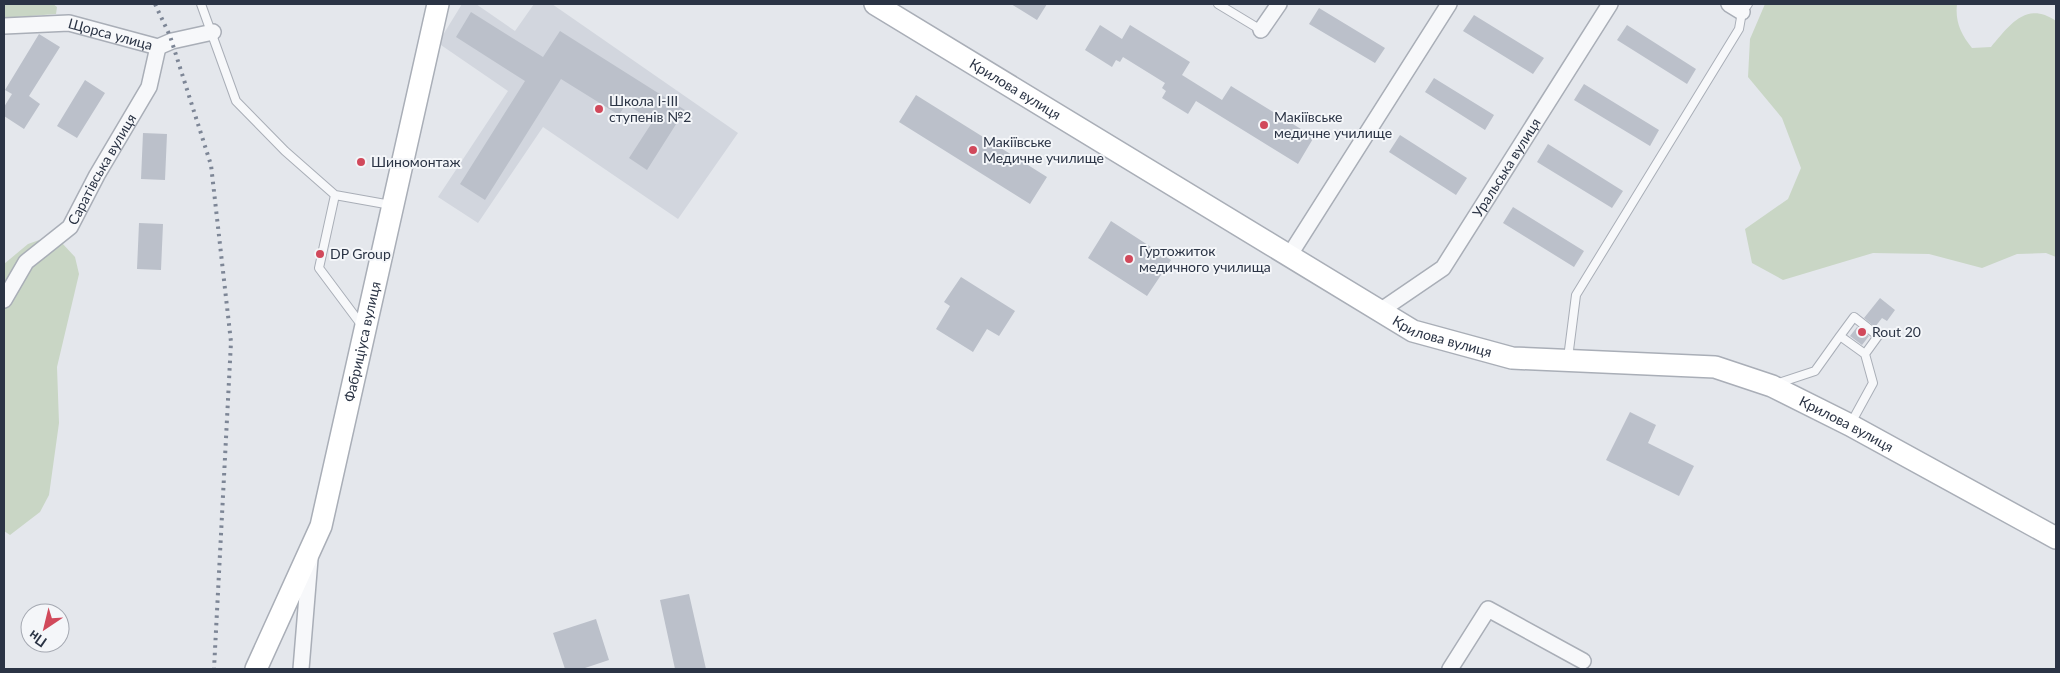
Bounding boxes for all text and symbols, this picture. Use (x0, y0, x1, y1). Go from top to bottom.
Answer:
street label: Щорса улица (67, 14, 155, 53)
street label: Крилова вулиця (967, 55, 1064, 123)
place label: Школа I-III ступенів №2 (609, 92, 691, 125)
marker: Школа I-III ступенів №2 (593, 103, 605, 115)
place label: Макіївське медичне училище (1274, 108, 1392, 141)
street label: Саратівська вулиця (64, 111, 139, 228)
street label: Уральська вулиця (1468, 115, 1544, 220)
marker: Макіївське медичне училище (1258, 119, 1270, 131)
place label: Макіївське Медичне училище (983, 133, 1104, 166)
marker: Макіївське Медичне училище (967, 144, 979, 156)
place label: Шиномонтаж (371, 153, 461, 170)
marker: Шиномонтаж (355, 156, 367, 168)
place label: Гуртожиток медичного училища (1139, 242, 1271, 275)
place label: DP Group (330, 245, 391, 262)
marker: DP Group (314, 248, 326, 260)
marker: Гуртожиток медичного училища (1123, 253, 1135, 265)
street label: Фабриціуса вулиця (340, 280, 384, 403)
street label: Крилова вулиця (1390, 312, 1494, 360)
place label: Rout 20 (1872, 323, 1921, 340)
marker: Rout 20 (1856, 326, 1868, 338)
street label: Крилова вулиця (1797, 392, 1897, 455)
north arrow (20, 603, 70, 653)
text: Пн (25, 627, 50, 651)

